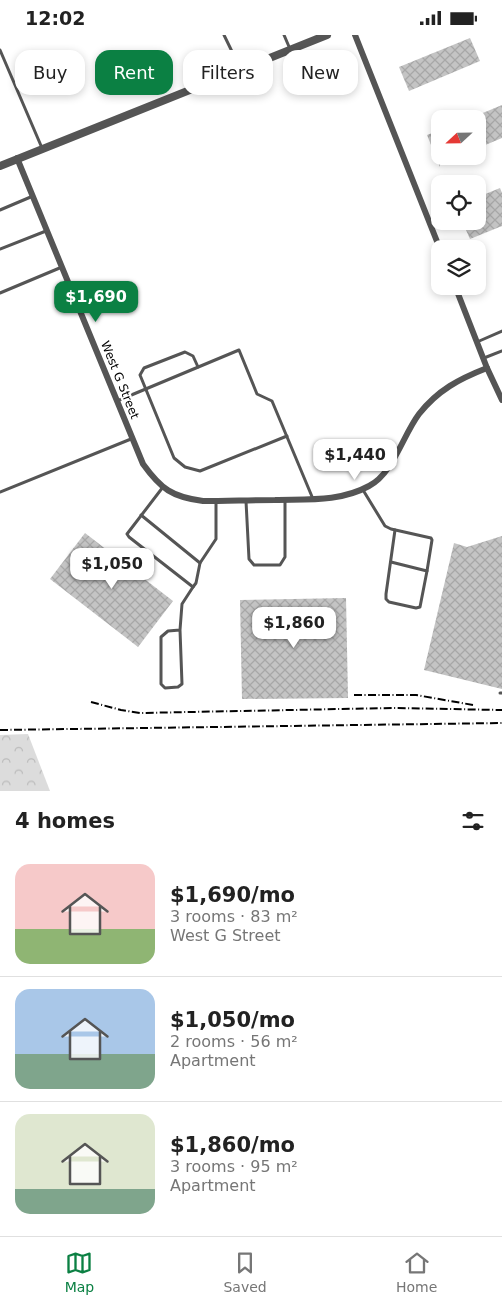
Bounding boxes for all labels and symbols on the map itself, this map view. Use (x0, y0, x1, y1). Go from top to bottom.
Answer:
north arrow (431, 110, 486, 165)
pin: $1,690 (55, 281, 137, 323)
street label: West G Street (98, 339, 142, 421)
pin: $1,440 (314, 439, 396, 481)
pin: $1,050 (71, 547, 153, 590)
pin: $1,860 (253, 607, 335, 649)

